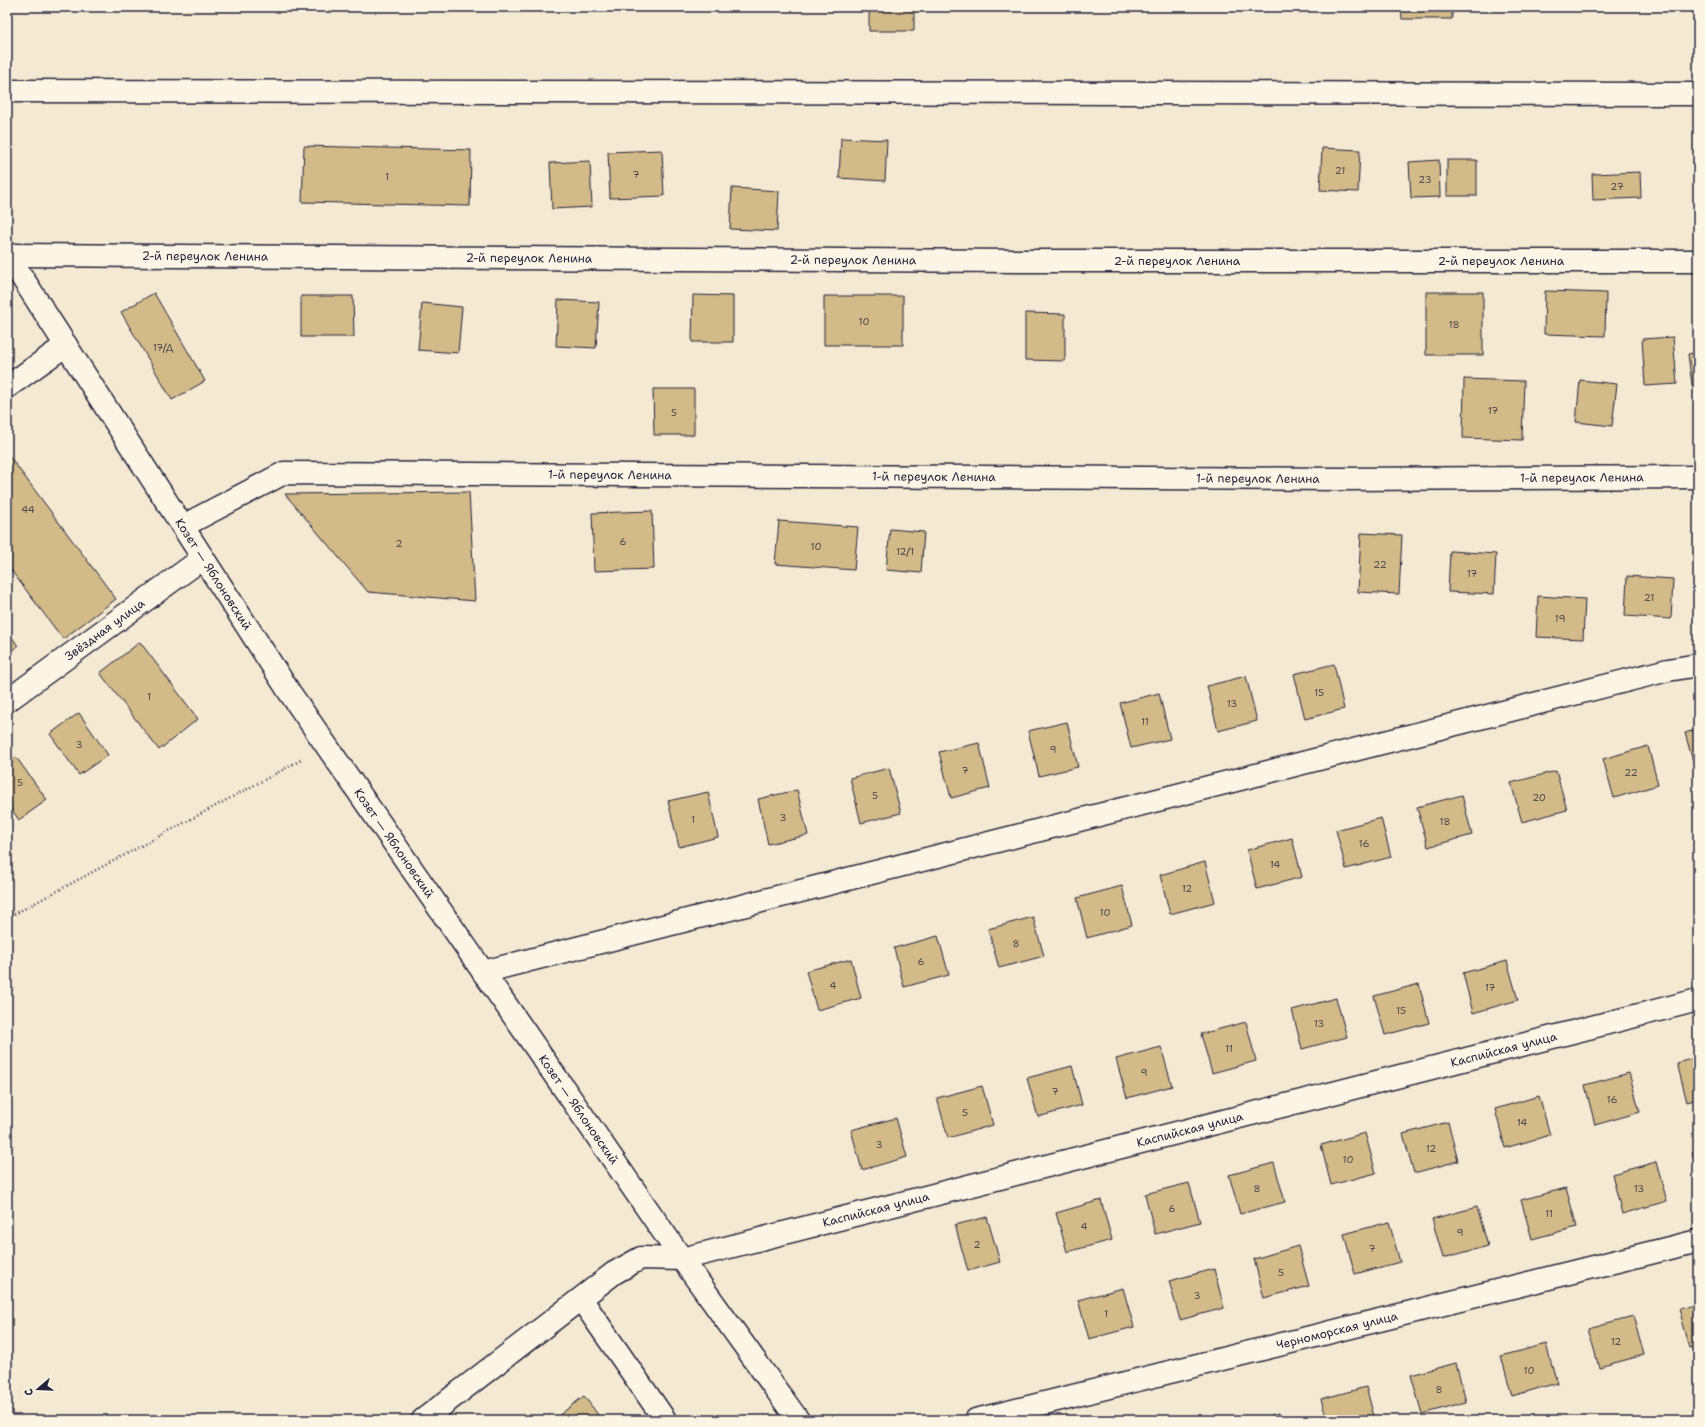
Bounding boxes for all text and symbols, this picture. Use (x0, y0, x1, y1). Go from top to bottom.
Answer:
house number: 21 (1335, 164, 1345, 177)
house number: 7 (633, 168, 640, 181)
house number: 1 (385, 170, 389, 183)
house number: 23 (1418, 173, 1432, 186)
house number: 27 (1610, 180, 1624, 193)
street label: 2-й переулок Ленина (142, 248, 269, 265)
street label: 2-й переулок Ленина (466, 250, 593, 266)
street label: 2-й переулок Ленина (790, 252, 917, 268)
street label: 2-й переулок Ленина (1114, 253, 1241, 269)
street label: 2-й переулок Ленина (1438, 253, 1565, 269)
house number: 10 (859, 315, 869, 328)
house number: 18 (1448, 318, 1460, 331)
house number: 17/Д (153, 341, 174, 354)
house number: 17 (1488, 404, 1498, 417)
house number: 5 (671, 406, 677, 419)
street label: 1-й переулок Ленина (548, 467, 672, 483)
street label: 1-й переулок Ленина (872, 468, 996, 485)
street label: 1-й переулок Ленина (1520, 469, 1644, 486)
street label: 1-й переулок Ленина (1196, 470, 1320, 487)
house number: 44 (21, 503, 35, 516)
street label: Козет — Яблоновский (171, 515, 255, 633)
house number: 6 (620, 535, 627, 548)
house number: 2 (396, 537, 403, 550)
house number: 10 (811, 540, 821, 553)
house number: 12/1 (896, 545, 914, 558)
house number: 22 (1373, 558, 1387, 571)
house number: 17 (1467, 567, 1477, 580)
house number: 21 (1644, 591, 1654, 604)
street label: Звёздная улица (62, 595, 148, 664)
house number: 19 (1555, 612, 1565, 625)
house number: 15 (1314, 686, 1324, 699)
house number: 1 (147, 690, 151, 703)
house number: 13 (1227, 697, 1237, 710)
house number: 11 (1141, 715, 1149, 728)
house number: 3 (76, 738, 83, 751)
house number: 9 (1050, 743, 1057, 756)
house number: 7 (962, 764, 969, 777)
house number: 22 (1624, 766, 1638, 779)
house number: 5 (17, 776, 23, 789)
street label: Козет — Яблоновский (350, 785, 438, 901)
house number: 5 (872, 789, 878, 802)
house number: 20 (1532, 791, 1546, 804)
house number: 3 (780, 811, 787, 824)
house number: 1 (691, 813, 695, 826)
house number: 18 (1439, 815, 1451, 828)
house number: 16 (1359, 837, 1369, 850)
house number: 14 (1270, 858, 1280, 871)
house number: 12 (1182, 882, 1192, 895)
house number: 10 (1100, 906, 1110, 919)
house number: 8 (1013, 937, 1020, 950)
house number: 6 (918, 955, 925, 968)
house number: 4 (830, 979, 837, 992)
house number: 17 (1485, 981, 1495, 994)
house number: 15 (1396, 1004, 1406, 1017)
house number: 13 (1314, 1017, 1324, 1030)
street label: Каспийская улица (1449, 1028, 1559, 1071)
house number: 11 (1225, 1042, 1233, 1055)
street label: Козет — Яблоновский (535, 1052, 622, 1168)
house number: 9 (1141, 1066, 1148, 1079)
house number: 7 (1052, 1085, 1059, 1098)
house number: 16 (1607, 1093, 1617, 1106)
house number: 5 (962, 1106, 968, 1119)
street label: Каспийская улица (1135, 1108, 1245, 1151)
house number: 14 (1517, 1116, 1527, 1129)
house number: 3 (876, 1138, 883, 1151)
house number: 12 (1426, 1142, 1436, 1155)
house number: 10 (1343, 1153, 1353, 1166)
house number: 8 (1254, 1182, 1261, 1195)
house number: 13 (1634, 1182, 1644, 1195)
street label: Каспийская улица (821, 1188, 931, 1231)
house number: 6 (1169, 1202, 1176, 1215)
house number: 11 (1545, 1207, 1553, 1220)
house number: 4 (1081, 1220, 1088, 1233)
house number: 9 (1457, 1226, 1464, 1239)
house number: 2 (974, 1238, 981, 1251)
house number: 7 (1369, 1242, 1376, 1255)
house number: 5 (1278, 1266, 1284, 1279)
house number: 3 (1194, 1289, 1201, 1302)
house number: 1 (1104, 1307, 1108, 1320)
street label: Черноморская улица (1275, 1308, 1400, 1353)
house number: 12 (1611, 1335, 1621, 1348)
house number: 10 (1524, 1364, 1534, 1377)
north arrow (18, 1369, 58, 1409)
house number: 8 (1436, 1383, 1443, 1396)
text: С (21, 1386, 37, 1398)

